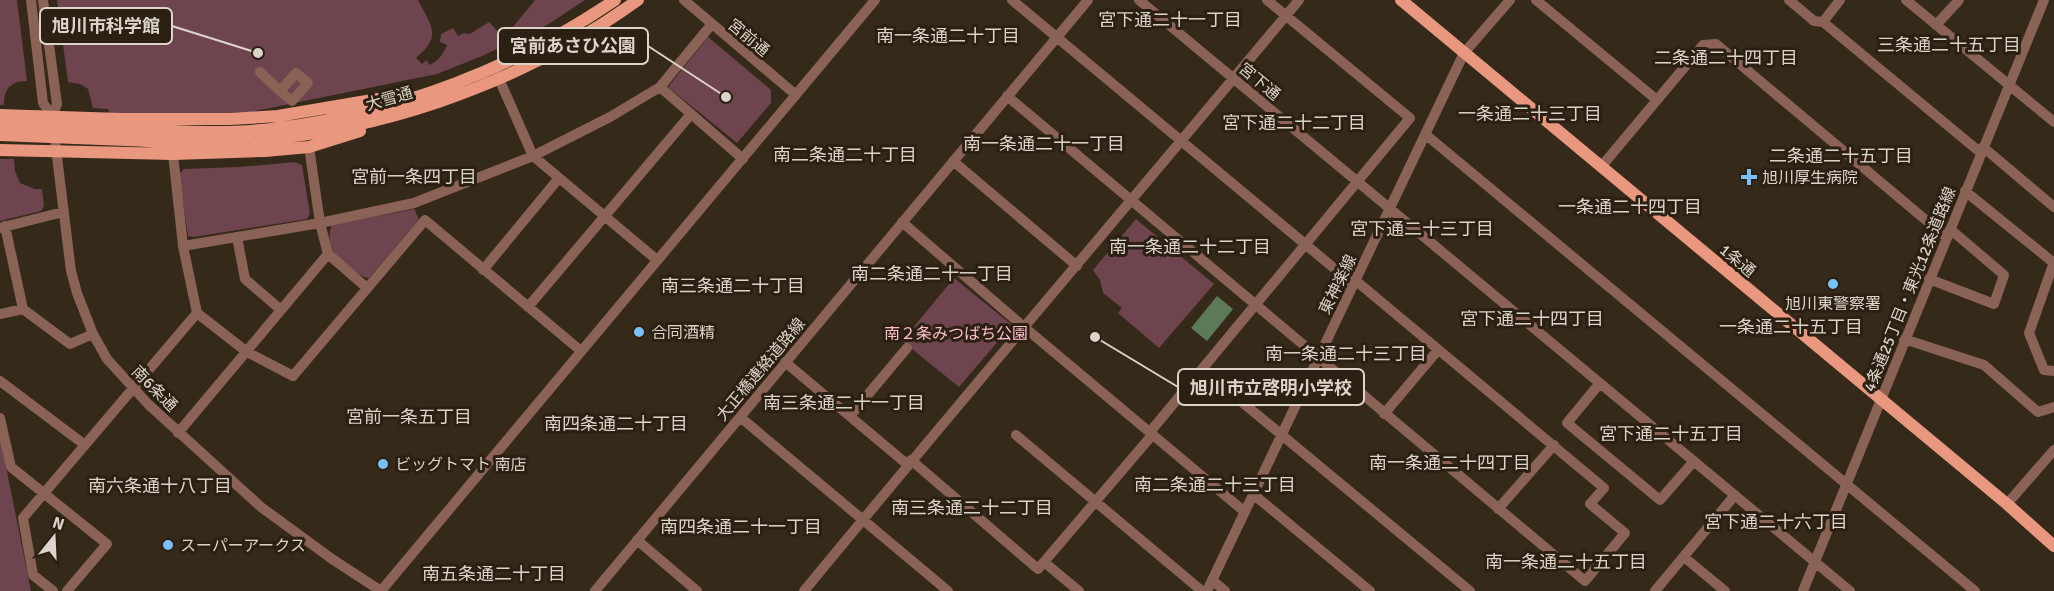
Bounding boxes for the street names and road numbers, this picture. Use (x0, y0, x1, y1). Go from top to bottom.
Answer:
street label: 宮前通 (724, 15, 773, 61)
street label: 宮下通 (1235, 59, 1284, 105)
street label: 大雪通 (363, 83, 415, 115)
street label: 4条通25丁目・東光12条道路線 (1860, 184, 1960, 395)
street label: 1条通 (1715, 240, 1759, 281)
street label: 東神楽線 (1315, 251, 1361, 318)
street label: 大正橋連絡道路線 (712, 314, 810, 425)
street label: 南6条通 (127, 362, 181, 416)

